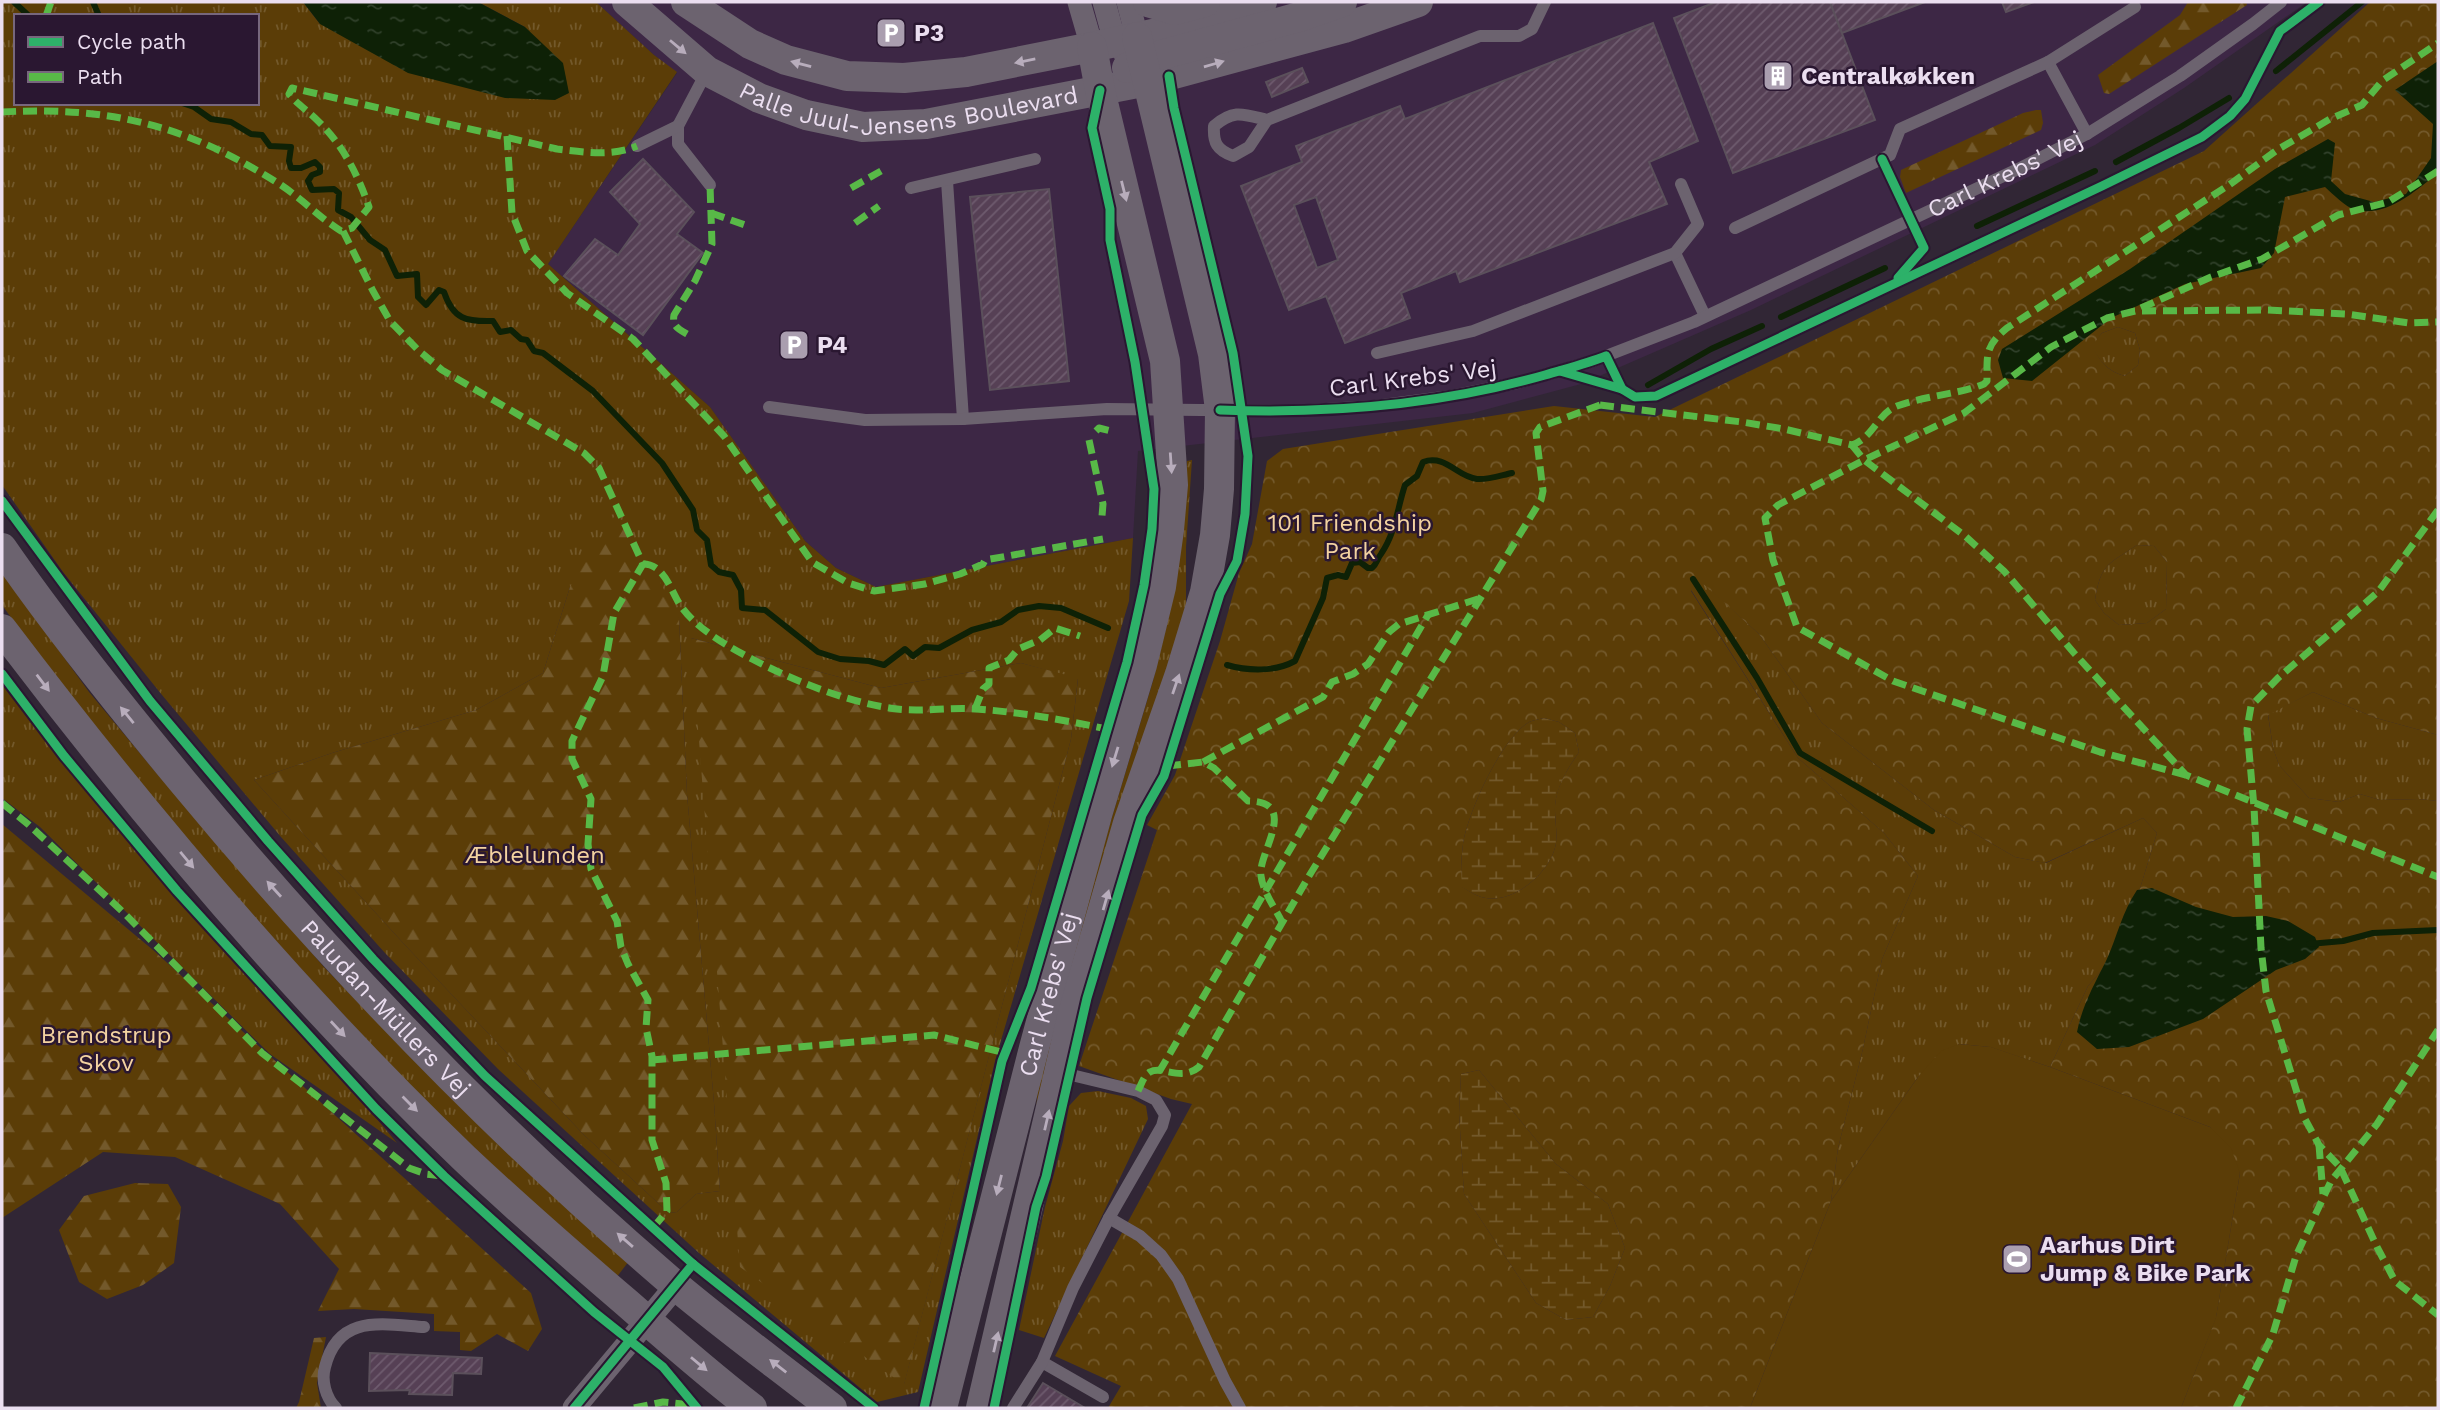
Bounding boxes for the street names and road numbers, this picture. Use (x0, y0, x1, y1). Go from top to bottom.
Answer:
street label: Palle Juul-Jensens Boulevard (734, 76, 1080, 141)
street label: Carl Krebs' Vej (1923, 125, 2087, 224)
street label: Carl Krebs' Vej (1328, 354, 1498, 402)
street label: Carl Krebs' Vej (1013, 909, 1084, 1080)
street label: Paludan-Müllers Vej (295, 914, 477, 1103)

